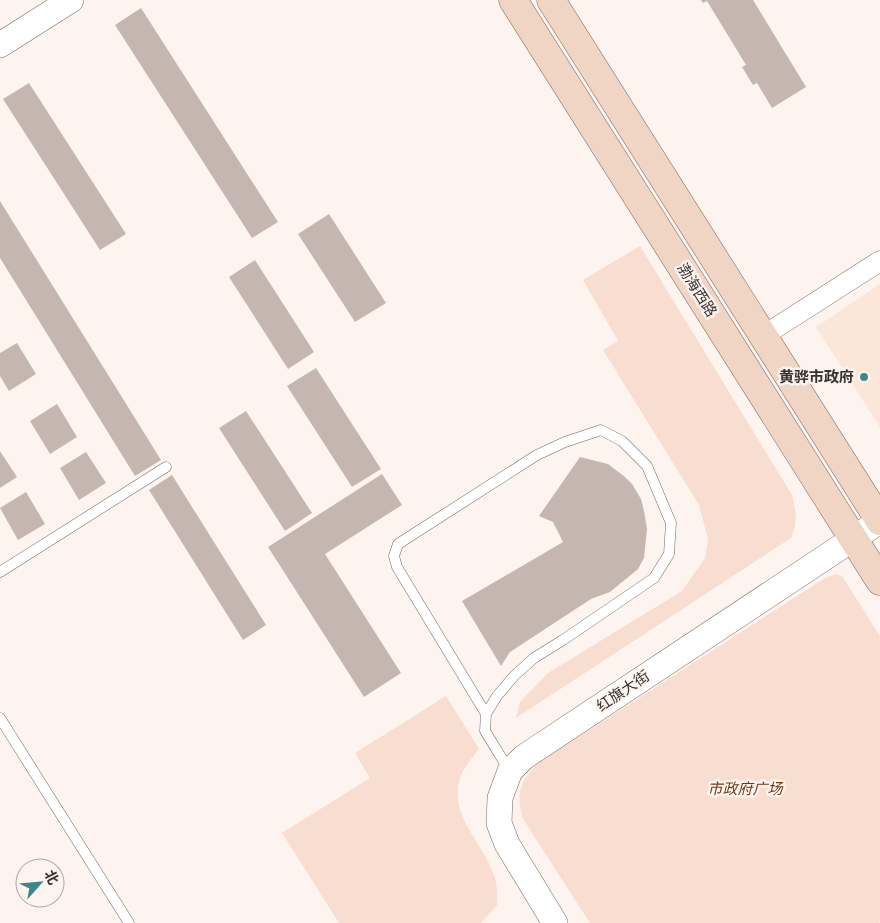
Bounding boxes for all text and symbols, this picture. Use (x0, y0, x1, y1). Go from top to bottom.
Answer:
street label: 渤海西路 (674, 260, 720, 320)
place label: 黄骅市政府 (779, 369, 854, 385)
marker: 黄骅市政府 (858, 371, 870, 383)
street label: 红旗大街 (594, 668, 652, 714)
park label: 市政府广场 (707, 781, 784, 797)
north arrow (15, 858, 65, 908)
text: 北 (41, 867, 62, 887)

